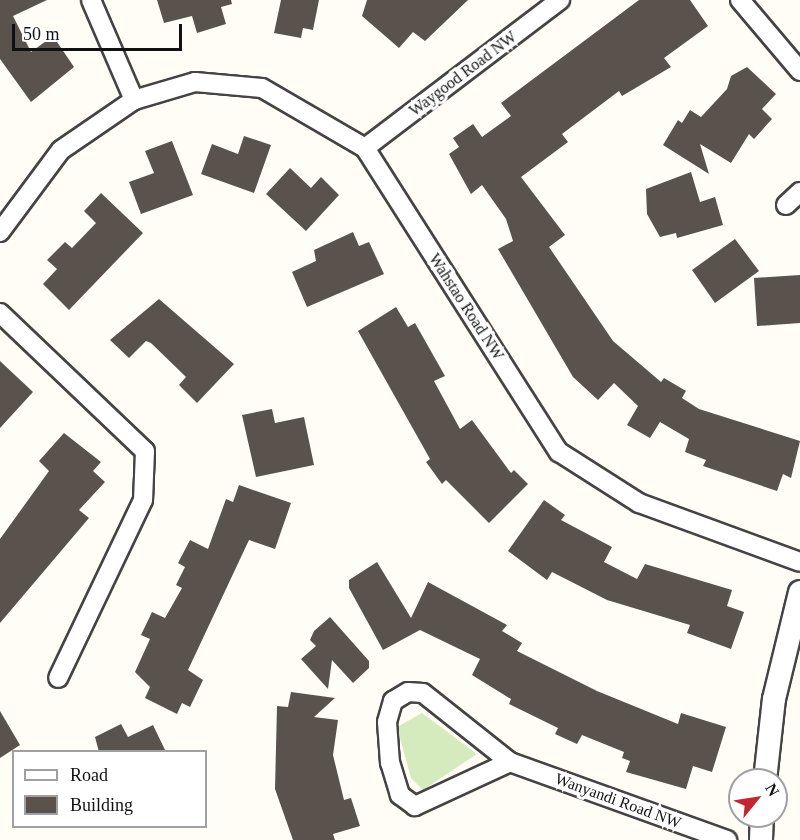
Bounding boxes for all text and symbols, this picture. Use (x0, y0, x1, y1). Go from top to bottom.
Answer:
scale bar (15, 12, 184, 50)
text: 50 m (23, 24, 60, 44)
street label: Waygood Road NW (406, 27, 520, 121)
street label: Wahstao Road NW (424, 250, 508, 364)
legend (12, 750, 207, 828)
text: Road (70, 765, 108, 785)
north arrow (728, 768, 788, 828)
street label: Wanyandi Road NW (552, 769, 684, 833)
text: N (762, 780, 783, 799)
text: Building (70, 795, 133, 815)

